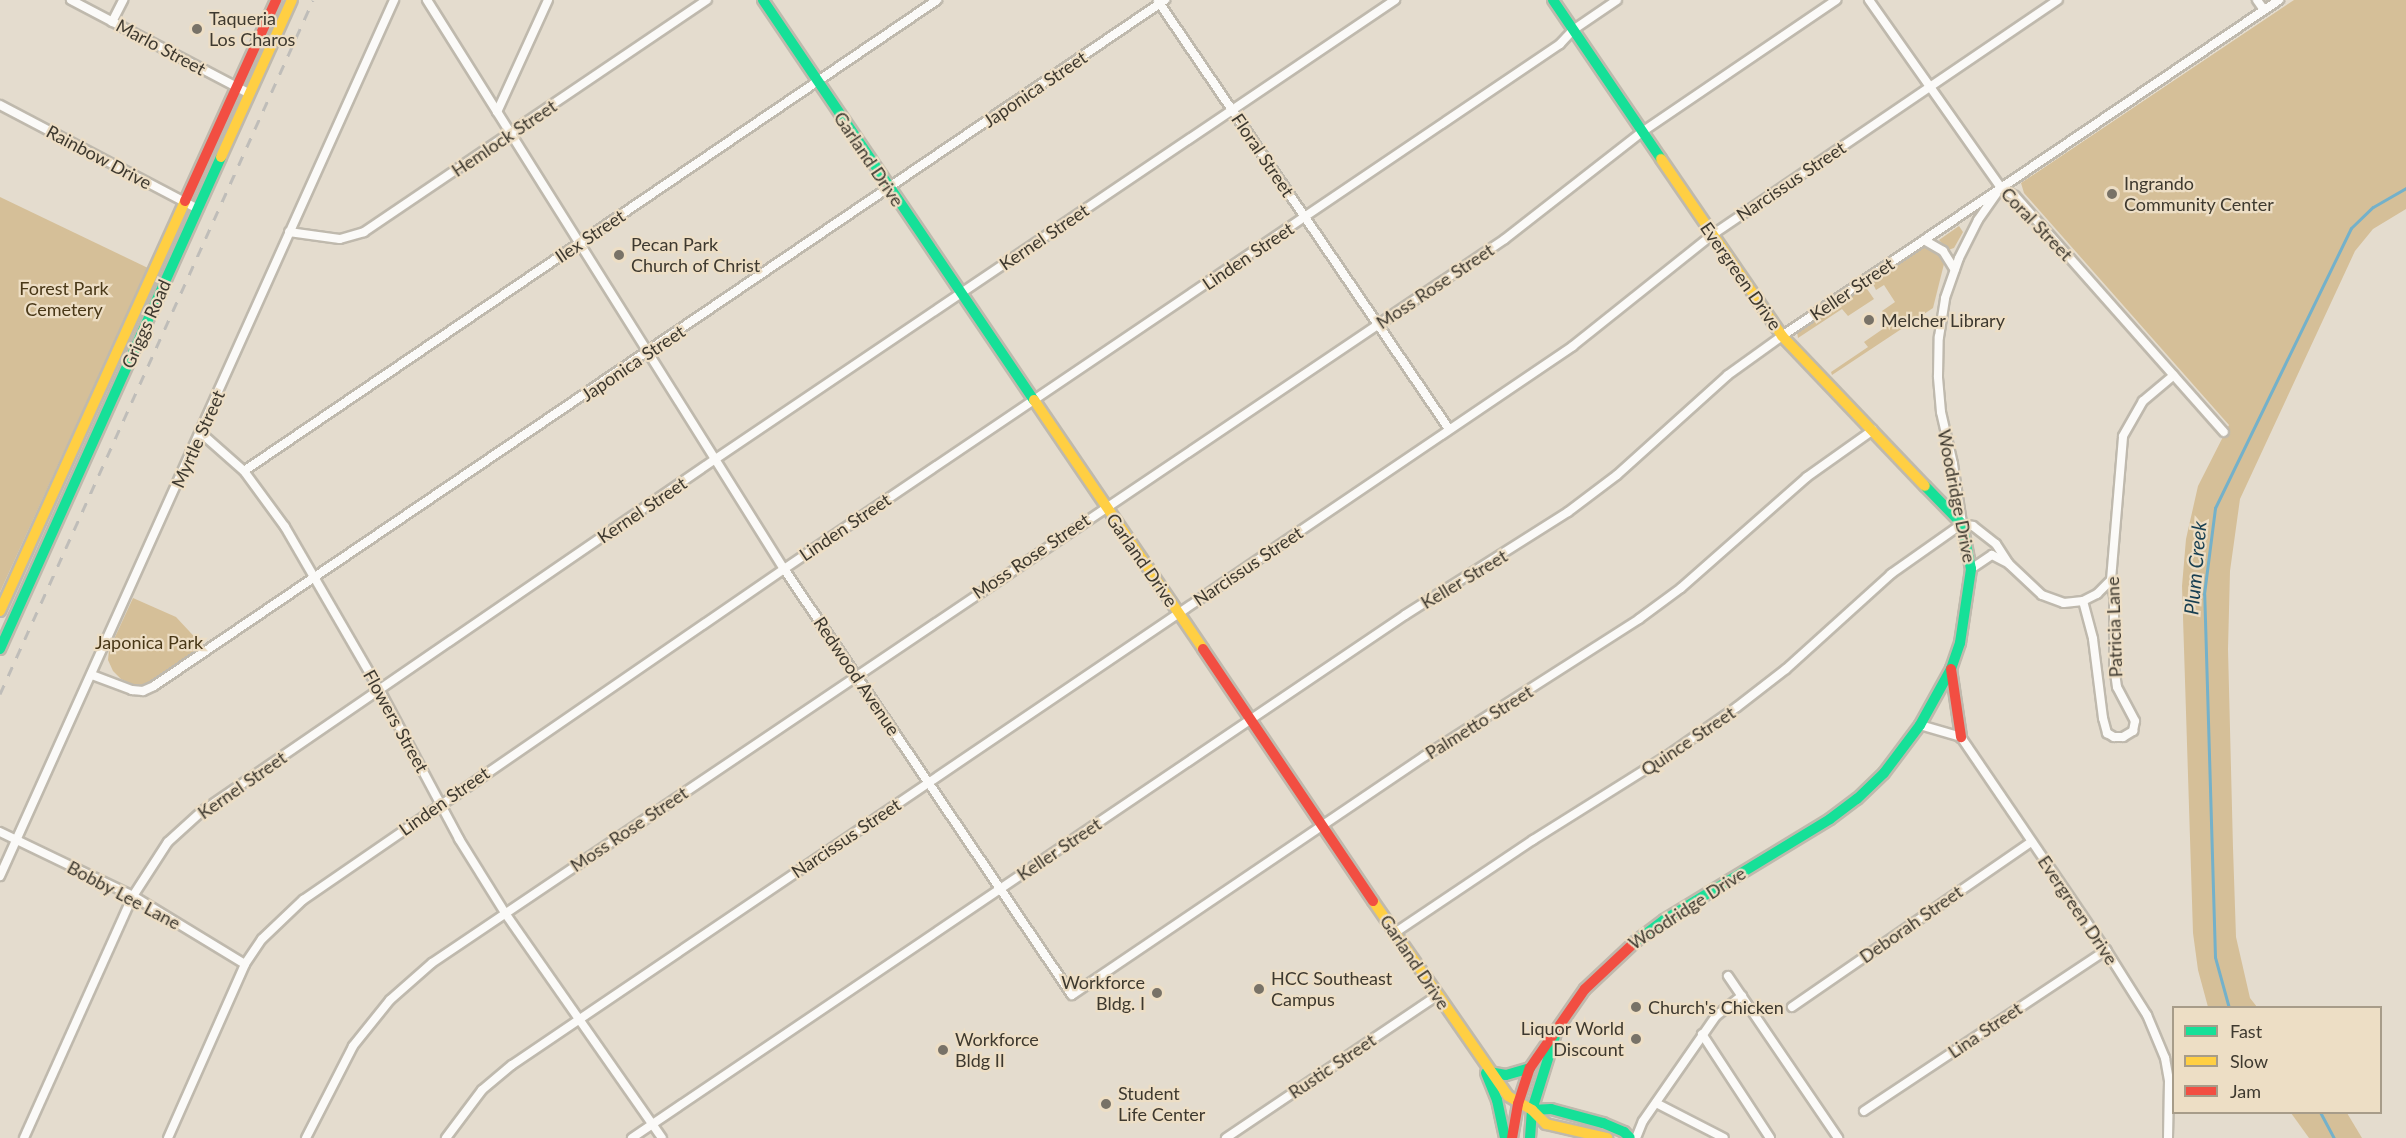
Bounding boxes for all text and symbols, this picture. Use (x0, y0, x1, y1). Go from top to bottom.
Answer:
place label: Taqueria Los Charos (209, 8, 295, 50)
street label: Marlo Street (112, 14, 210, 80)
marker: Taqueria Los Charos (190, 22, 204, 36)
street label: Japonica Street (979, 46, 1091, 132)
street label: Hemlock Street (447, 95, 561, 181)
street label: Garland Drive (829, 108, 909, 210)
street label: Floral Street (1227, 109, 1299, 201)
street label: Rainbow Drive (43, 120, 155, 194)
street label: Narcissus Street (1732, 137, 1850, 225)
place label: Ingrando Community Center (2124, 173, 2274, 216)
street label: Coral Street (1997, 183, 2077, 265)
marker: Ingrando Community Center (2105, 187, 2119, 201)
street label: Kernel Street (995, 199, 1093, 275)
street label: Ilex Street (551, 205, 629, 267)
street label: Linden Street (1198, 218, 1298, 294)
street label: Evergreen Drive (1696, 218, 1786, 334)
place label: Pecan Park Church of Christ (631, 234, 761, 276)
street label: Moss Rose Street (1372, 239, 1498, 333)
marker: Pecan Park Church of Christ (612, 248, 626, 262)
street label: Keller Street (1806, 253, 1898, 325)
street label: Griggs Road (117, 276, 175, 372)
park label: Forest Park Cemetery (19, 278, 109, 320)
place label: Melcher Library (1881, 309, 2005, 331)
marker: Melcher Library (1862, 313, 1876, 327)
street label: Japonica Street (577, 320, 689, 406)
street label: Myrtle Street (167, 387, 229, 491)
street label: Woodridge Drive (1933, 428, 1981, 564)
street label: Kernel Street (593, 472, 691, 548)
street label: Linden Street (795, 489, 895, 565)
street label: Moss Rose Street (968, 509, 1094, 603)
street label: Garland Drive (1102, 509, 1182, 611)
water label: Plum Creek (2179, 520, 2211, 616)
street label: Narcissus Street (1189, 522, 1307, 610)
street label: Keller Street (1417, 545, 1511, 613)
street label: Patricia Lane (2101, 576, 2127, 678)
street label: Redwood Avenue (809, 612, 905, 740)
park label: Japonica Park (95, 631, 203, 653)
street label: Flowers Street (359, 666, 433, 776)
street label: Palmetto Street (1421, 680, 1537, 764)
street label: Quince Street (1637, 702, 1739, 780)
street label: Kernel Street (194, 747, 290, 823)
street label: Linden Street (395, 762, 493, 840)
street label: Moss Rose Street (566, 782, 692, 876)
street label: Narcissus Street (787, 794, 905, 882)
street label: Keller Street (1013, 813, 1105, 885)
street label: Evergreen Drive (2034, 851, 2122, 969)
street label: Bobby Lee Lane (64, 856, 184, 934)
street label: Woodridge Drive (1624, 862, 1750, 954)
street label: Deborah Street (1855, 881, 1967, 967)
street label: Garland Drive (1375, 911, 1455, 1013)
place label: HCC Southeast Campus (1271, 968, 1392, 1010)
place label: Workforce Bldg. I (1061, 972, 1145, 1014)
marker: HCC Southeast Campus (1252, 982, 1266, 996)
marker: Workforce Bldg. I (1150, 986, 1164, 1000)
place label: Church's Chicken (1648, 996, 1784, 1018)
street label: Lina Street (1944, 997, 2026, 1063)
marker: Church's Chicken (1629, 1000, 1643, 1014)
legend (2172, 1006, 2382, 1114)
place label: Liquor World Discount (1520, 1018, 1624, 1060)
text: Fast (2230, 1020, 2262, 1042)
place label: Workforce Bldg II (955, 1029, 1039, 1072)
street label: Rustic Street (1284, 1029, 1380, 1103)
marker: Liquor World Discount (1629, 1032, 1643, 1046)
marker: Workforce Bldg II (936, 1043, 950, 1057)
text: Slow (2230, 1050, 2268, 1072)
text: Jam (2230, 1080, 2261, 1102)
place label: Student Life Center (1118, 1083, 1205, 1126)
marker: Student Life Center (1099, 1097, 1113, 1111)

